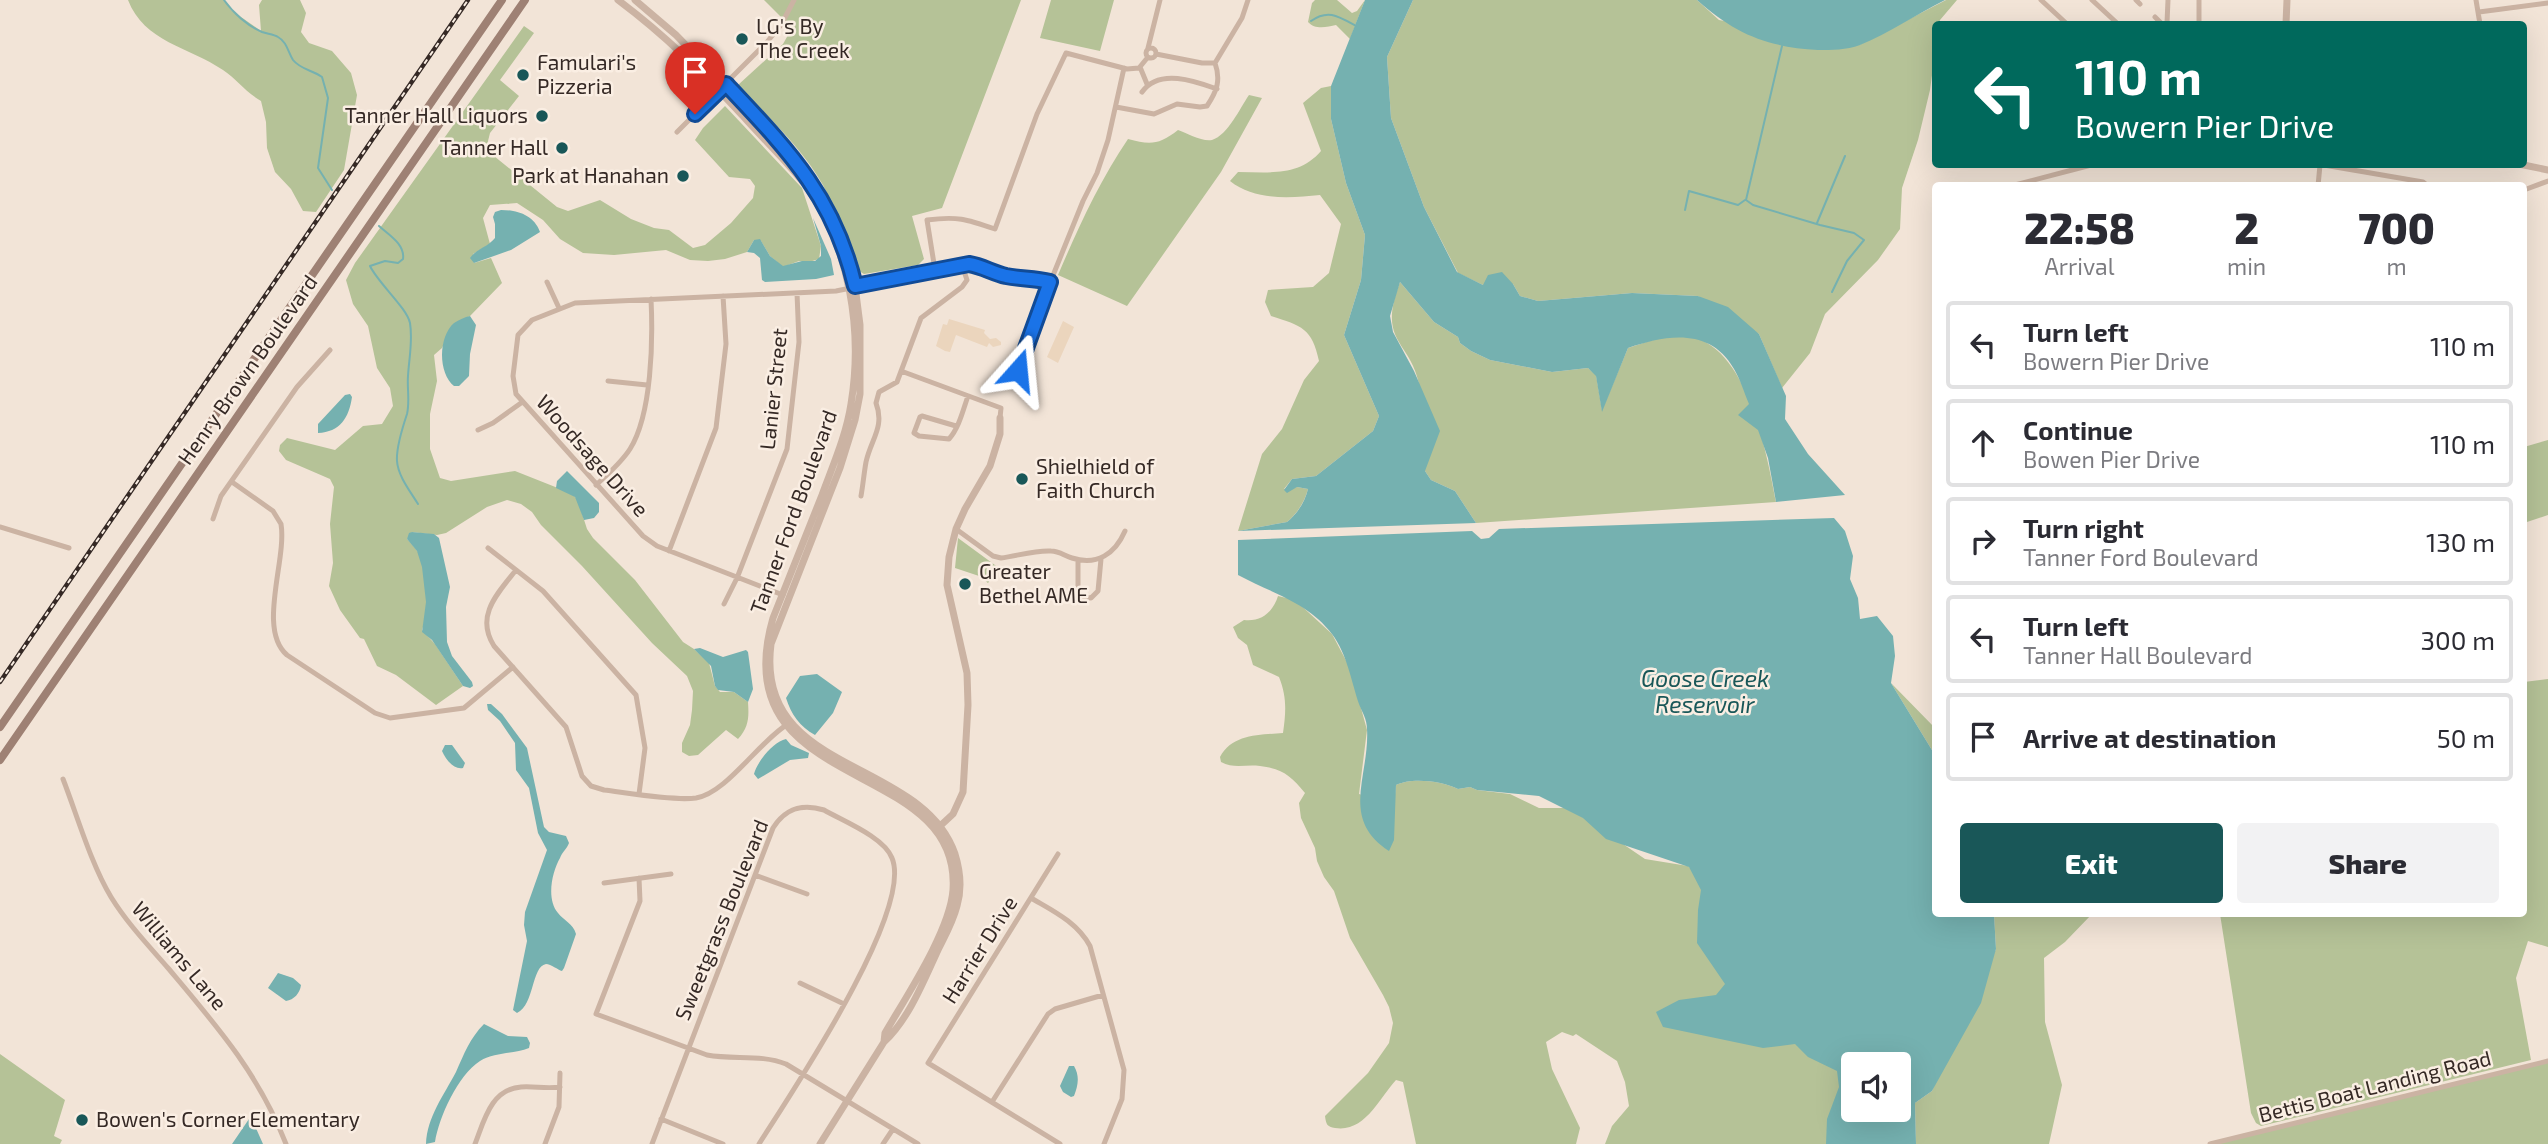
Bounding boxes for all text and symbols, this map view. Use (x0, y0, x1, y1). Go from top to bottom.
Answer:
place label: LG's By The Creek (756, 13, 850, 62)
marker: LG's By The Creek (734, 31, 750, 47)
pin (665, 42, 725, 114)
text: 110 m (2075, 46, 2202, 105)
place label: Famulari's Pizzeria (537, 49, 636, 98)
icon: left (1960, 49, 2051, 140)
icon: arrive (676, 53, 714, 91)
marker: Famulari's Pizzeria (515, 67, 531, 83)
place label: Tanner Hall Liquors (345, 102, 528, 127)
text: Bowern Pier Drive (2075, 106, 2334, 144)
marker: Tanner Hall Liquors (534, 108, 550, 124)
place label: Tanner Hall (440, 134, 549, 159)
marker: Tanner Hall (554, 140, 570, 156)
place label: Park at Hanahan (512, 162, 669, 187)
marker: Park at Hanahan (675, 168, 691, 184)
text: 22:58 (2024, 202, 2135, 252)
text: 2 (2234, 202, 2259, 252)
text: 700 (2358, 202, 2435, 252)
text: Arrival (2044, 252, 2114, 280)
text: min (2227, 252, 2266, 280)
text: m (2387, 252, 2407, 280)
street label: Henry Brown Boulevard (172, 270, 322, 469)
text: Turn left (2023, 316, 2129, 347)
icon: left (1964, 326, 2002, 364)
street label: Lanier Street (754, 327, 791, 451)
text: 110 m (2430, 330, 2495, 361)
position arrow (981, 333, 1055, 407)
text: Bowern Pier Drive (2023, 347, 2209, 375)
street label: Woodsage Drive (532, 389, 654, 521)
street label: Tanner Ford Boulevard (744, 406, 841, 617)
text: Continue (2023, 414, 2133, 445)
icon: ahead (1964, 424, 2002, 462)
text: 110 m (2430, 428, 2495, 459)
text: Bowen Pier Drive (2023, 445, 2200, 473)
place label: Shielhield of Faith Church (1036, 453, 1155, 502)
marker: Shielhield of Faith Church (1014, 471, 1030, 487)
text: Turn right (2023, 512, 2144, 543)
icon: right (1964, 522, 2002, 560)
text: 130 m (2426, 526, 2495, 557)
text: Tanner Ford Boulevard (2023, 543, 2259, 571)
place label: Greater Bethel AME (979, 558, 1088, 607)
marker: Greater Bethel AME (957, 576, 973, 592)
text: Turn left (2023, 610, 2129, 641)
icon: left (1964, 620, 2002, 658)
text: 300 m (2421, 624, 2495, 655)
text: Tanner Hall Boulevard (2023, 641, 2252, 669)
water label: Goose Creek Reservoir (1641, 664, 1769, 718)
icon: arrive (1964, 718, 2002, 756)
text: Arrive at destination (2023, 722, 2276, 753)
text: 50 m (2437, 722, 2495, 753)
street label: Sweetgrass Boulevard (669, 815, 772, 1023)
button: Exit (1960, 823, 2223, 903)
button: Share (2237, 823, 2499, 903)
street label: Harrier Drive (936, 891, 1021, 1007)
street label: Williams Lane (128, 896, 233, 1014)
street label: Bettis Boat Landing Road (2256, 1045, 2493, 1127)
map controls (1841, 1052, 1911, 1122)
button: sound (1841, 1052, 1911, 1122)
place label: Bowen's Corner Elementary (96, 1106, 360, 1131)
marker: Bowen's Corner Elementary (74, 1112, 90, 1128)

